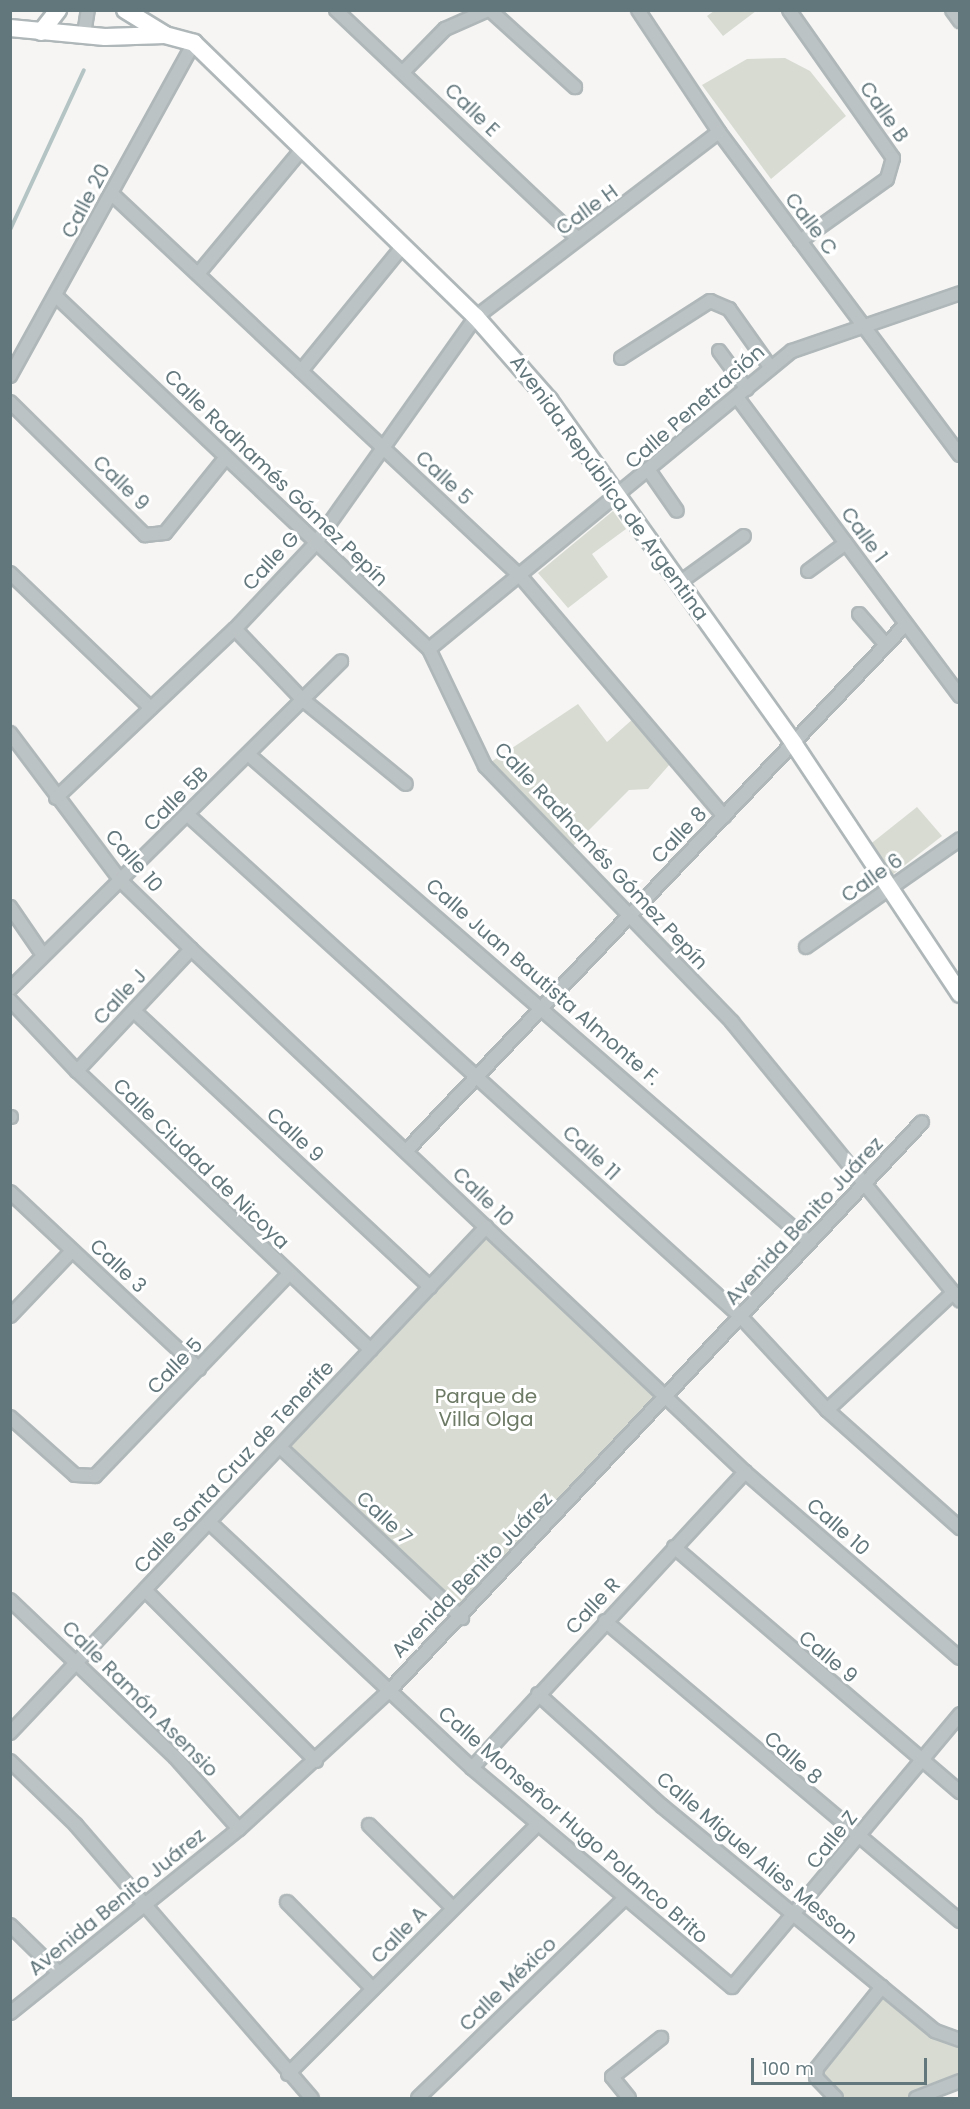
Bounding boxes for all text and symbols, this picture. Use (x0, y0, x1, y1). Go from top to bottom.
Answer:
street label: Calle B (854, 77, 914, 147)
street label: Calle E (440, 78, 504, 142)
street label: Calle 20 (56, 160, 116, 242)
street label: Calle H (551, 180, 623, 240)
street label: Calle C (780, 188, 842, 260)
street label: Calle Penetración (620, 340, 770, 474)
street label: Avenida República de Argentina (505, 351, 713, 625)
street label: Calle Radhamés Gómez Pepín (159, 365, 393, 591)
street label: Calle 5 (411, 446, 477, 510)
street label: Calle 9 (88, 450, 154, 516)
street label: Calle 1 (836, 502, 892, 568)
street label: Calle G (238, 526, 304, 596)
street label: Calle Radhamés Gómez Pepín (489, 737, 713, 975)
street label: Calle 5B (139, 762, 213, 836)
street label: Calle 8 (646, 802, 712, 868)
street label: Calle 10 (100, 825, 168, 897)
street label: Calle 6 (837, 848, 907, 908)
street label: Calle Juan Bautista Almonte F. (421, 874, 665, 1090)
street label: Calle J (88, 964, 152, 1030)
street label: Calle Ciudad de Nicoya (108, 1074, 294, 1254)
street label: Calle 9 (262, 1103, 328, 1167)
street label: Calle 11 (557, 1121, 625, 1185)
street label: Avenida Benito Juárez (720, 1132, 888, 1310)
street label: Calle 10 (448, 1162, 518, 1232)
street label: Calle 3 (85, 1234, 151, 1298)
street label: Calle 5 (142, 1333, 208, 1399)
street label: Calle Santa Cruz de Tenerife (129, 1356, 339, 1578)
park label: Parque de Villa Olga (435, 1385, 537, 1432)
street label: Calle 7 (351, 1486, 417, 1550)
street label: Avenida Benito Juárez (387, 1487, 557, 1663)
street label: Calle 10 (802, 1493, 874, 1561)
street label: Calle R (561, 1573, 625, 1639)
street label: Calle Ramón Asensio (57, 1616, 223, 1782)
street label: Calle 9 (794, 1626, 862, 1688)
street label: Calle Monseñor Hugo Polanco Brito (433, 1701, 713, 1949)
street label: Calle 8 (759, 1726, 827, 1790)
street label: Calle Miguel Alies Messon (652, 1767, 862, 1949)
street label: Calle Z (801, 1806, 863, 1874)
street label: Avenida Benito Juárez (24, 1823, 210, 1981)
street label: Calle A (366, 1901, 432, 1969)
street label: Calle México (454, 1932, 562, 2036)
scale bar (754, 2046, 930, 2084)
text: 100 m (762, 2056, 814, 2081)

